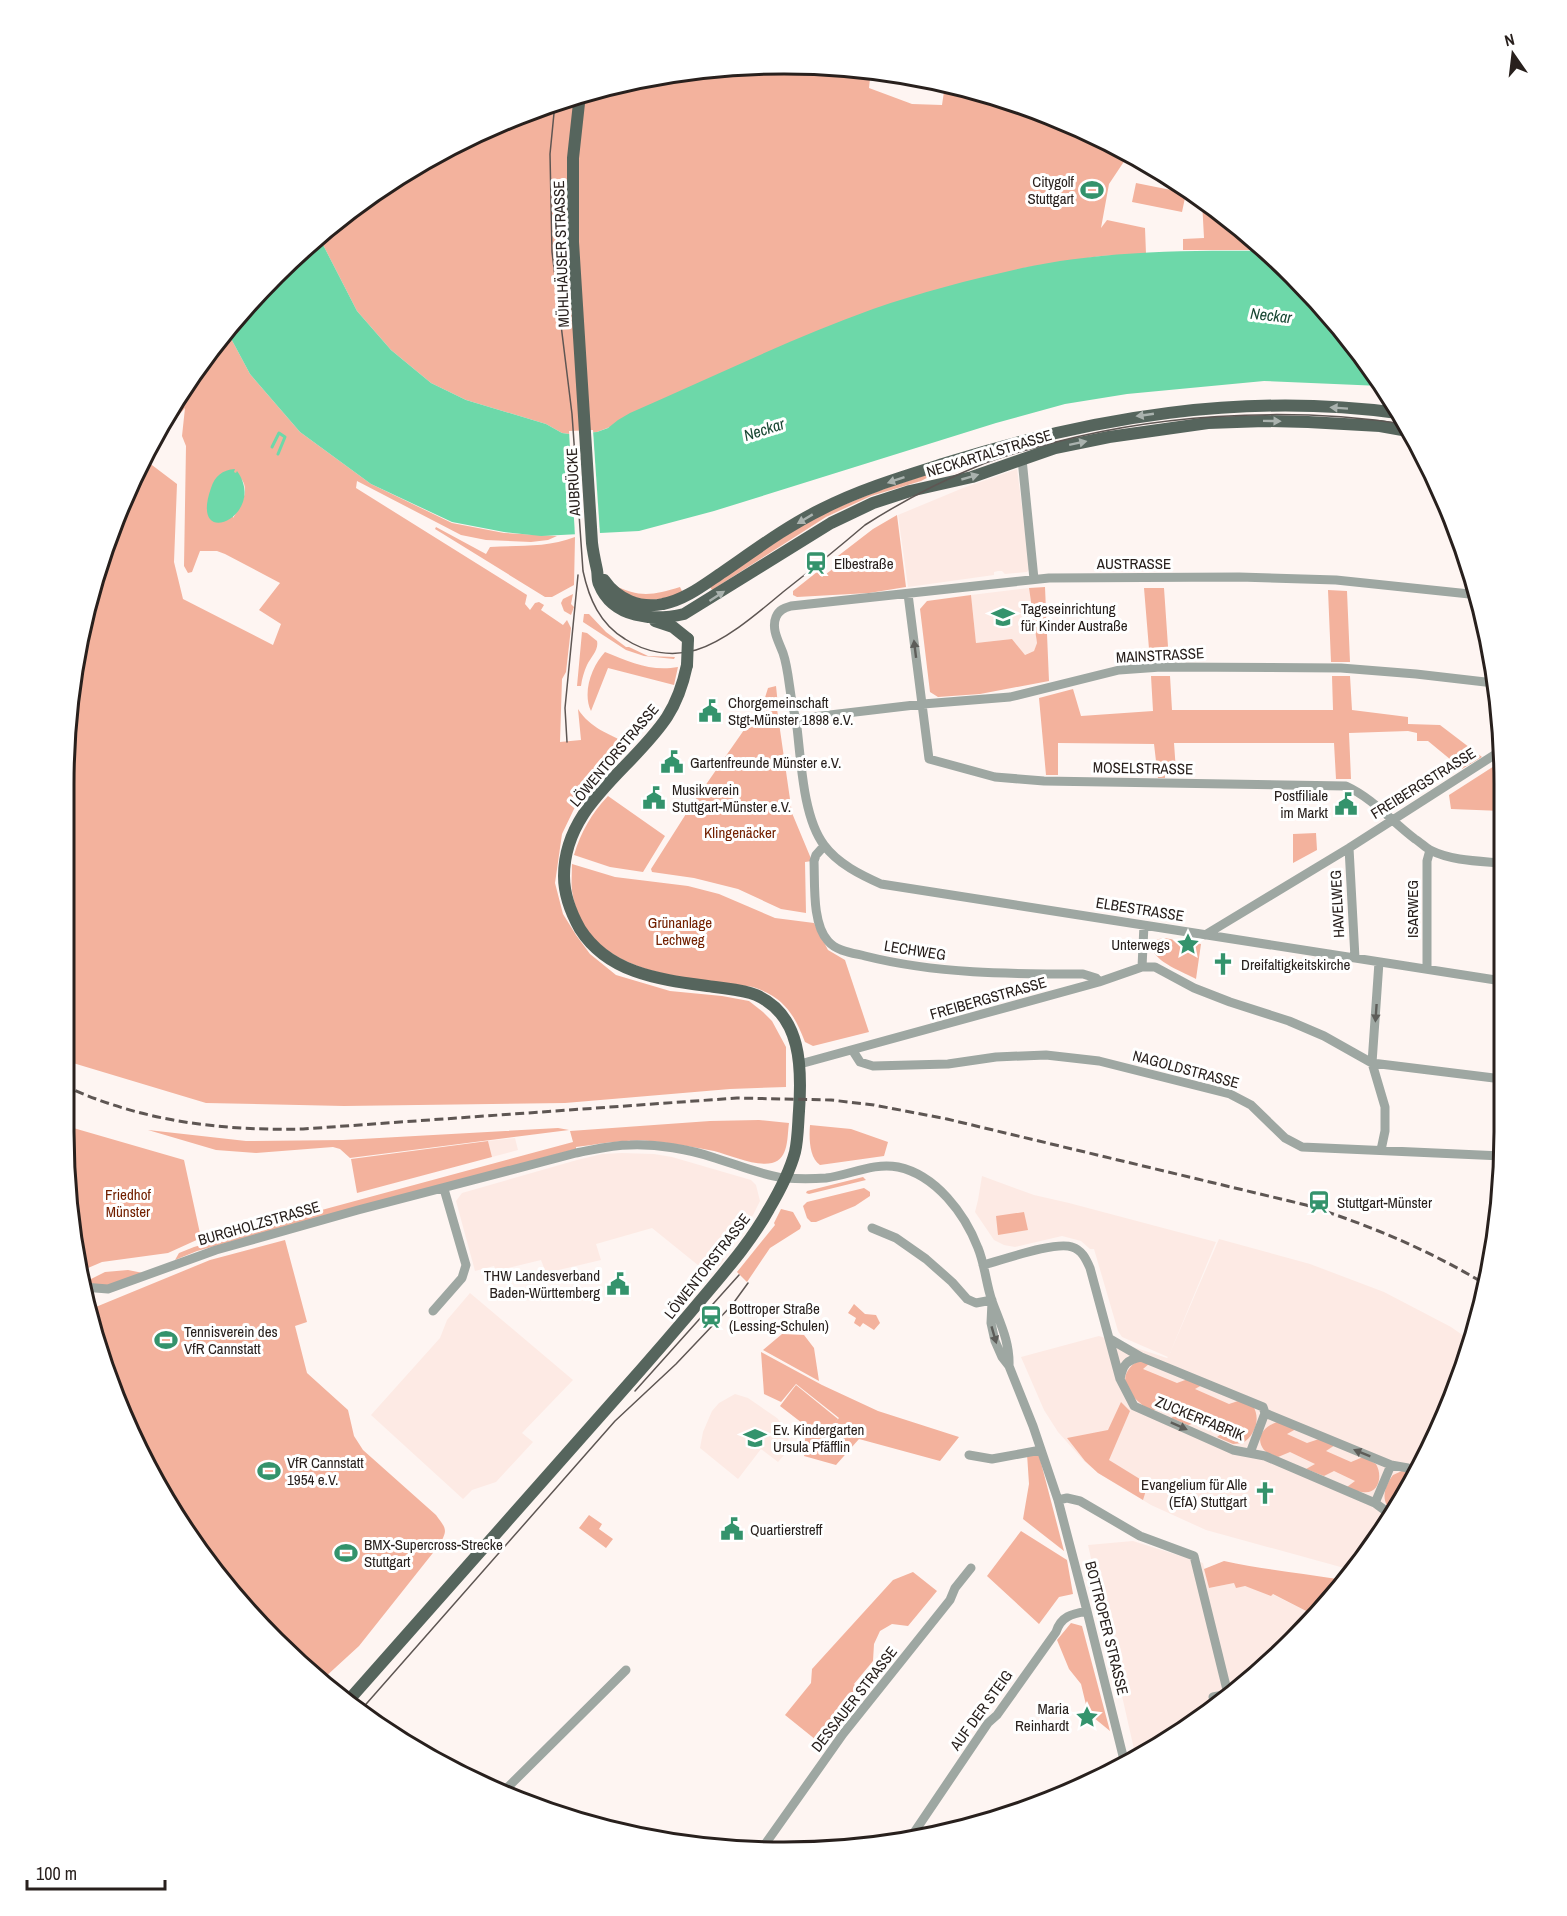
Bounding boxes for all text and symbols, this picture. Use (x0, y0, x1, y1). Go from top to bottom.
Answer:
north arrow (1483, 24, 1543, 84)
text: N (1502, 28, 1517, 51)
place label: Citygolf Stuttgart (1027, 171, 1075, 209)
sports icon: Citygolf Stuttgart (1079, 177, 1105, 203)
street label: MÜHLHÄUSER STRASSE (548, 180, 574, 328)
water label: Neckar (1249, 302, 1293, 328)
one-way arrow (1330, 403, 1349, 413)
one-way arrow (1135, 411, 1154, 420)
water label: Neckar (741, 412, 788, 446)
one-way arrow (1262, 416, 1281, 426)
street label: NECKARTALSTRASSE (924, 424, 1054, 482)
one-way arrow (1069, 438, 1088, 447)
street label: AUBRÜCKE (561, 447, 585, 518)
one-way arrow (961, 472, 979, 481)
one-way arrow (887, 476, 905, 486)
one-way arrow (796, 514, 813, 524)
station icon: Elbestraße (803, 550, 829, 576)
place label: Elbestraße (834, 553, 894, 574)
street label: AUSTRASSE (1096, 553, 1171, 574)
one-way arrow (708, 590, 725, 601)
place label: Tageseinrichtung für Kinder Austraße (1021, 598, 1128, 636)
school or university icon: Tageseinrichtung für Kinder Austraße (990, 604, 1016, 630)
one-way arrow (910, 640, 919, 659)
street label: MAINSTRASSE (1115, 642, 1205, 668)
place label: Chorgemeinschaft Stgt-Münster 1898 e.V. (728, 692, 853, 730)
public building icon: Chorgemeinschaft Stgt-Münster 1898 e.V. (697, 698, 723, 724)
street label: LÖWENTORSTRASSE (565, 699, 663, 811)
street label: FREIBERGSTRASSE (1366, 742, 1480, 824)
public building icon: Gartenfreunde Münster e.V. (659, 749, 685, 775)
place label: Gartenfreunde Münster e.V. (690, 752, 841, 773)
street label: MOSELSTRASSE (1093, 757, 1193, 779)
place label: Musikverein Stuttgart-Münster e.V. (672, 779, 791, 817)
public building icon: Musikverein Stuttgart-Münster e.V. (641, 785, 667, 811)
place label: Postfiliale im Markt (1274, 785, 1329, 823)
public building icon: Postfiliale im Markt (1333, 791, 1359, 817)
park label: Klingenäcker (704, 822, 776, 843)
street label: HAVELWEG (1325, 870, 1349, 938)
street label: ISARWEG (1402, 880, 1423, 938)
street label: ELBESTRASSE (1094, 892, 1186, 926)
park label: Grünanlage Lechweg (648, 912, 712, 950)
place icon: Unterwegs (1175, 931, 1201, 957)
place label: Unterwegs (1111, 934, 1170, 955)
street label: LECHWEG (883, 935, 947, 965)
church icon: Dreifaltigkeitskirche (1210, 951, 1236, 977)
place label: Dreifaltigkeitskirche (1241, 954, 1351, 975)
street label: FREIBERGSTRASSE (927, 971, 1049, 1025)
one-way arrow (1371, 1003, 1380, 1022)
street label: NAGOLDSTRASSE (1130, 1045, 1242, 1093)
park label: Friedhof Münster (105, 1184, 151, 1222)
station icon: Stuttgart-Münster (1306, 1189, 1332, 1215)
place label: Stuttgart-Münster (1337, 1192, 1432, 1213)
street label: BURGHOLZSTRASSE (196, 1196, 322, 1250)
street label: LÖWENTORSTRASSE (659, 1209, 755, 1323)
place label: THW Landesverband Baden-Württemberg (484, 1265, 600, 1303)
public building icon: THW Landesverband Baden-Württemberg (605, 1271, 631, 1297)
place label: Bottroper Straße (Lessing-Schulen) (729, 1298, 829, 1336)
station icon: Bottroper Straße (Lessing-Schulen) (698, 1304, 724, 1330)
place label: Tennisverein des VfR Cannstatt (184, 1321, 278, 1359)
one-way arrow (990, 1326, 999, 1344)
sports icon: Tennisverein des VfR Cannstatt (153, 1327, 179, 1353)
street label: ZUCKERFABRIK (1152, 1391, 1248, 1446)
place label: Ev. Kindergarten Ursula Pfäfflin (773, 1419, 864, 1457)
one-way arrow (1171, 1422, 1188, 1431)
school or university icon: Ev. Kindergarten Ursula Pfäfflin (742, 1425, 768, 1451)
one-way arrow (1353, 1448, 1371, 1457)
place label: VfR Cannstatt 1954 e.V. (287, 1452, 364, 1490)
sports icon: VfR Cannstatt 1954 e.V. (256, 1458, 282, 1484)
place label: Evangelium für Alle (EfA) Stuttgart (1141, 1474, 1248, 1512)
church icon: Evangelium für Alle (EfA) Stuttgart (1252, 1480, 1278, 1506)
public building icon: Quartierstreff (719, 1516, 745, 1542)
place label: Quartierstreff (750, 1519, 823, 1540)
place label: BMX-Supercross-Strecke Stuttgart (364, 1534, 503, 1572)
sports icon: BMX-Supercross-Strecke Stuttgart (333, 1540, 359, 1566)
street label: BOTTROPER STRASSE (1080, 1559, 1134, 1697)
street label: DESSAUER STRASSE (806, 1642, 902, 1756)
street label: AUF DER STEIG (944, 1666, 1017, 1755)
place label: Maria Reinhardt (1015, 1698, 1070, 1736)
place icon: Maria Reinhardt (1074, 1704, 1100, 1730)
scale bar (27, 1853, 165, 1891)
text: 100 m (36, 1861, 77, 1886)

